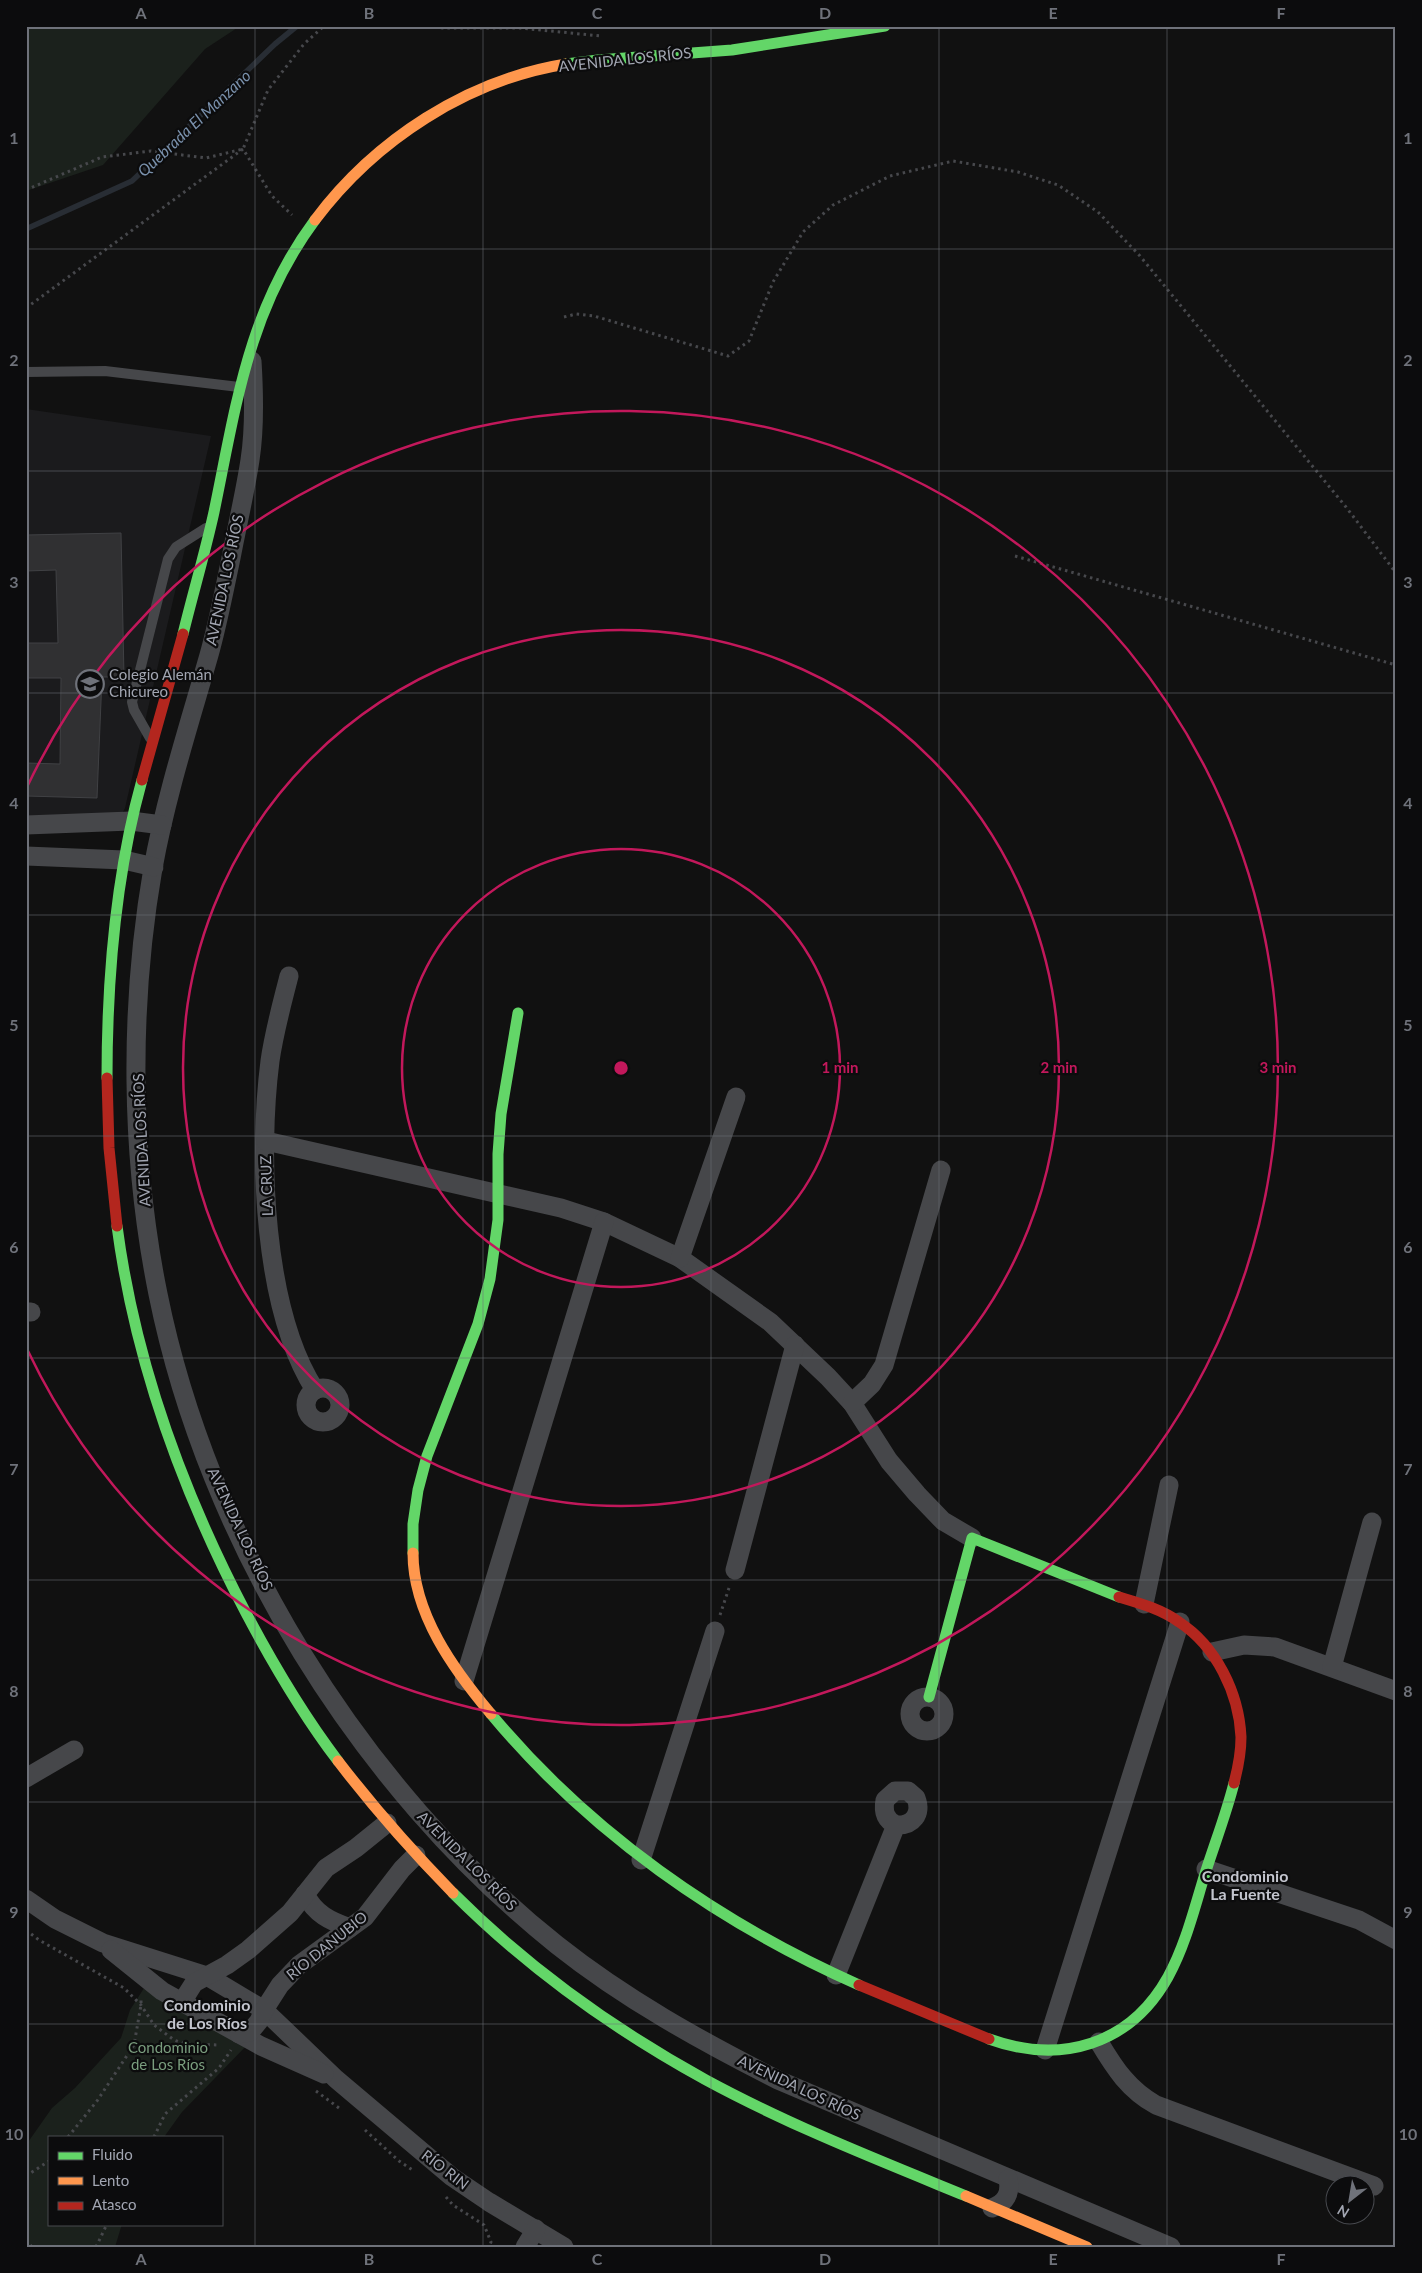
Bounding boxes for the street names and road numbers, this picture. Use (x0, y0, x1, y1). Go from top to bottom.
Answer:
street label: AVENIDA LOS RÍOS (558, 43, 692, 75)
street label: AVENIDA LOS RÍOS (201, 513, 247, 647)
street label: AVENIDA LOS RÍOS (129, 1073, 153, 1207)
street label: LA CRUZ (256, 1155, 276, 1217)
street label: AVENIDA LOS RÍOS (205, 1464, 277, 1593)
street label: AVENIDA LOS RÍOS (414, 1807, 521, 1914)
street label: RÍO DANUBIO (282, 1907, 371, 1983)
street label: AVENIDA LOS RÍOS (735, 2051, 864, 2123)
street label: RÍO RIN (418, 2146, 473, 2193)

